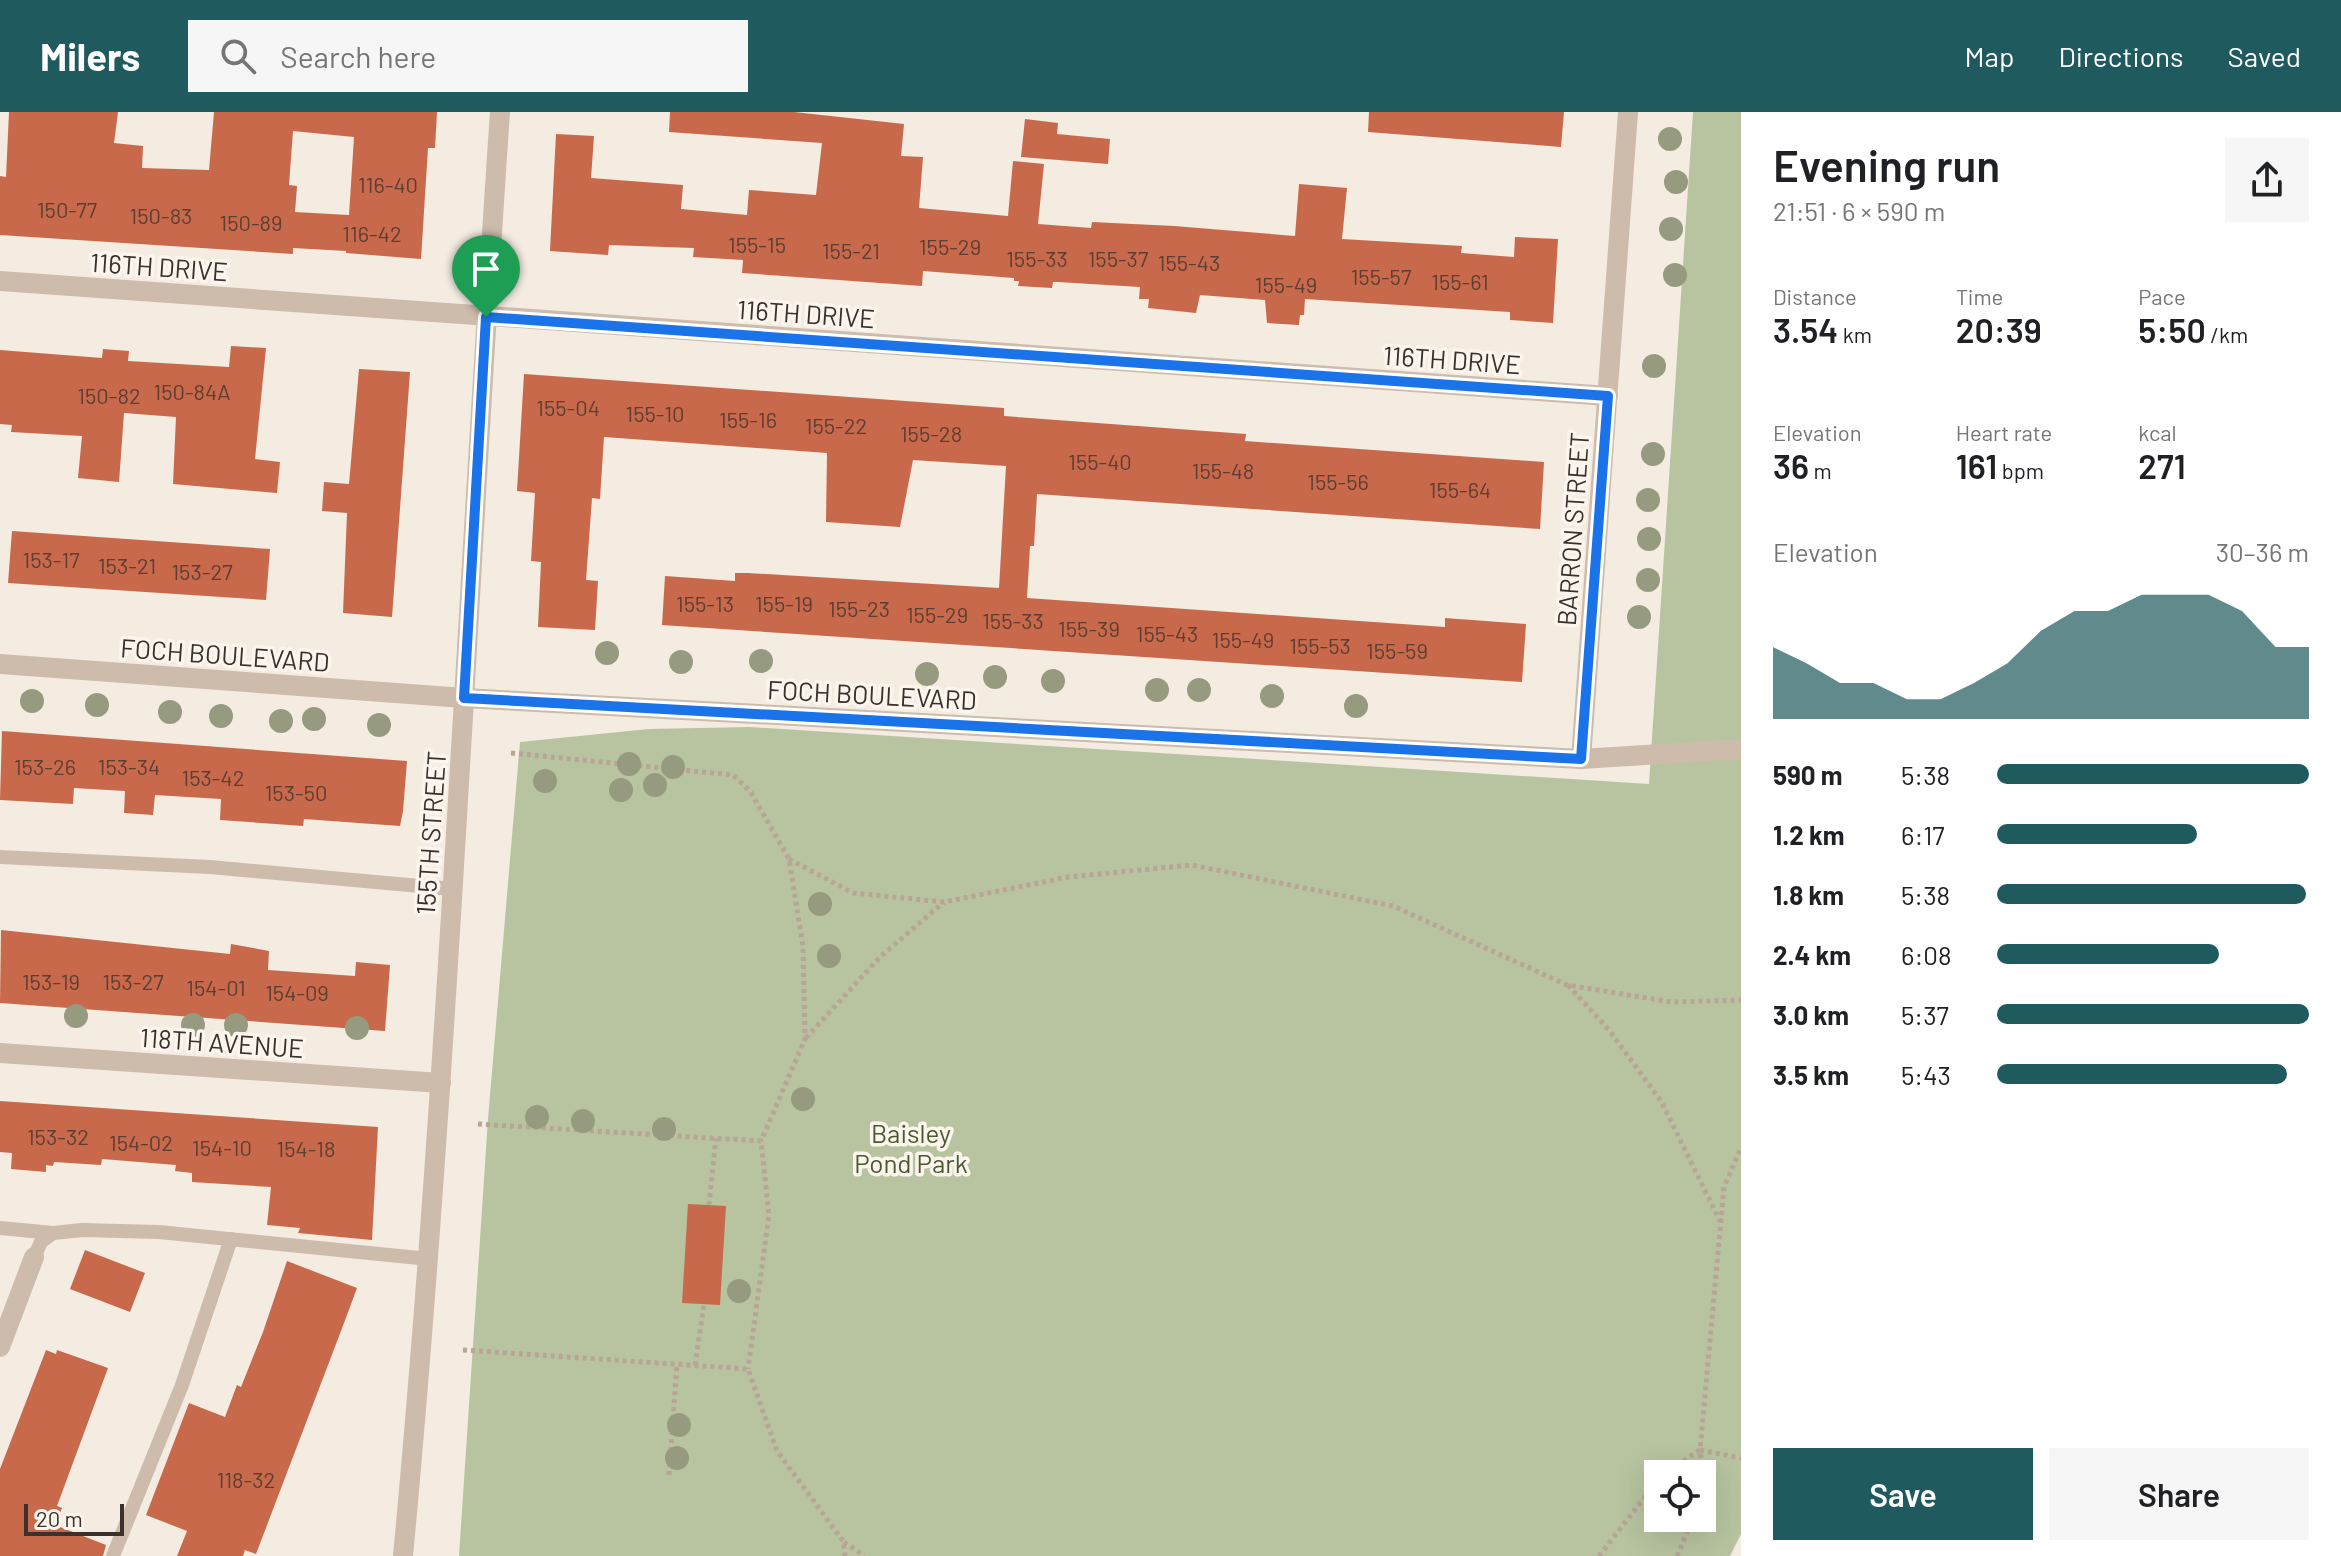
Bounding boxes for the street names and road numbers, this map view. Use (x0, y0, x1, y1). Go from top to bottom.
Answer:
street label: 116TH DRIVE (89, 246, 229, 286)
street label: 116TH DRIVE (736, 293, 876, 333)
street label: 116TH DRIVE (1382, 339, 1522, 379)
street label: BARRON STREET (1550, 431, 1594, 627)
street label: FOCH BOULEVARD (119, 631, 331, 677)
street label: FOCH BOULEVARD (767, 673, 977, 715)
street label: 155TH STREET (409, 750, 451, 916)
street label: 118TH AVENUE (139, 1021, 305, 1063)

